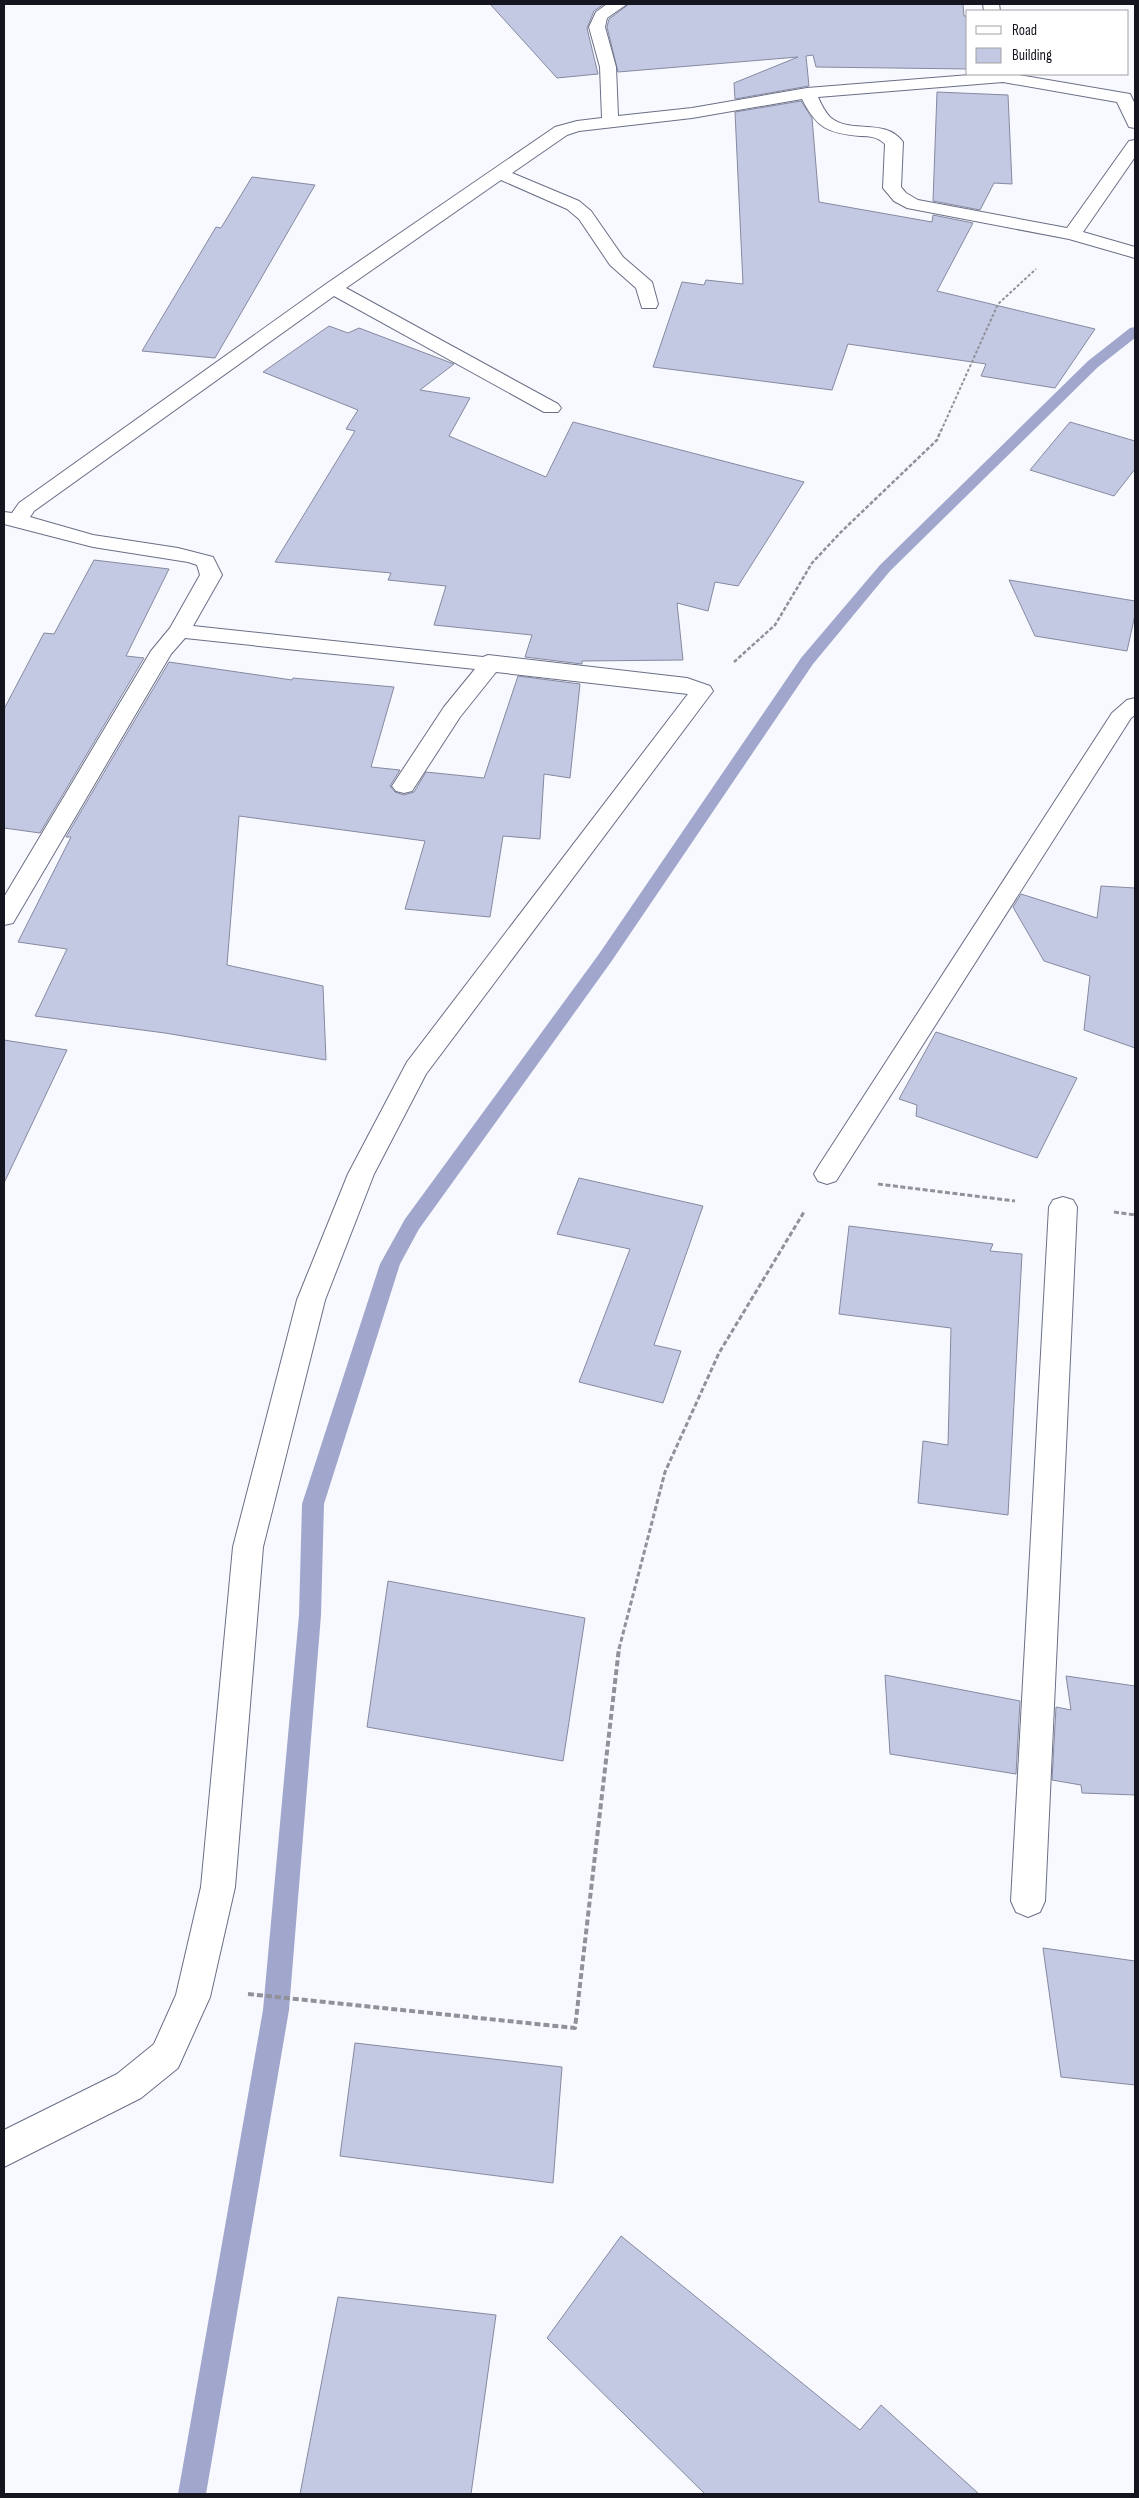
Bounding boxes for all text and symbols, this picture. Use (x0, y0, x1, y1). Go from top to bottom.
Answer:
legend (966, 10, 1129, 75)
text: Road (1012, 21, 1037, 40)
text: Building (1012, 46, 1052, 65)

